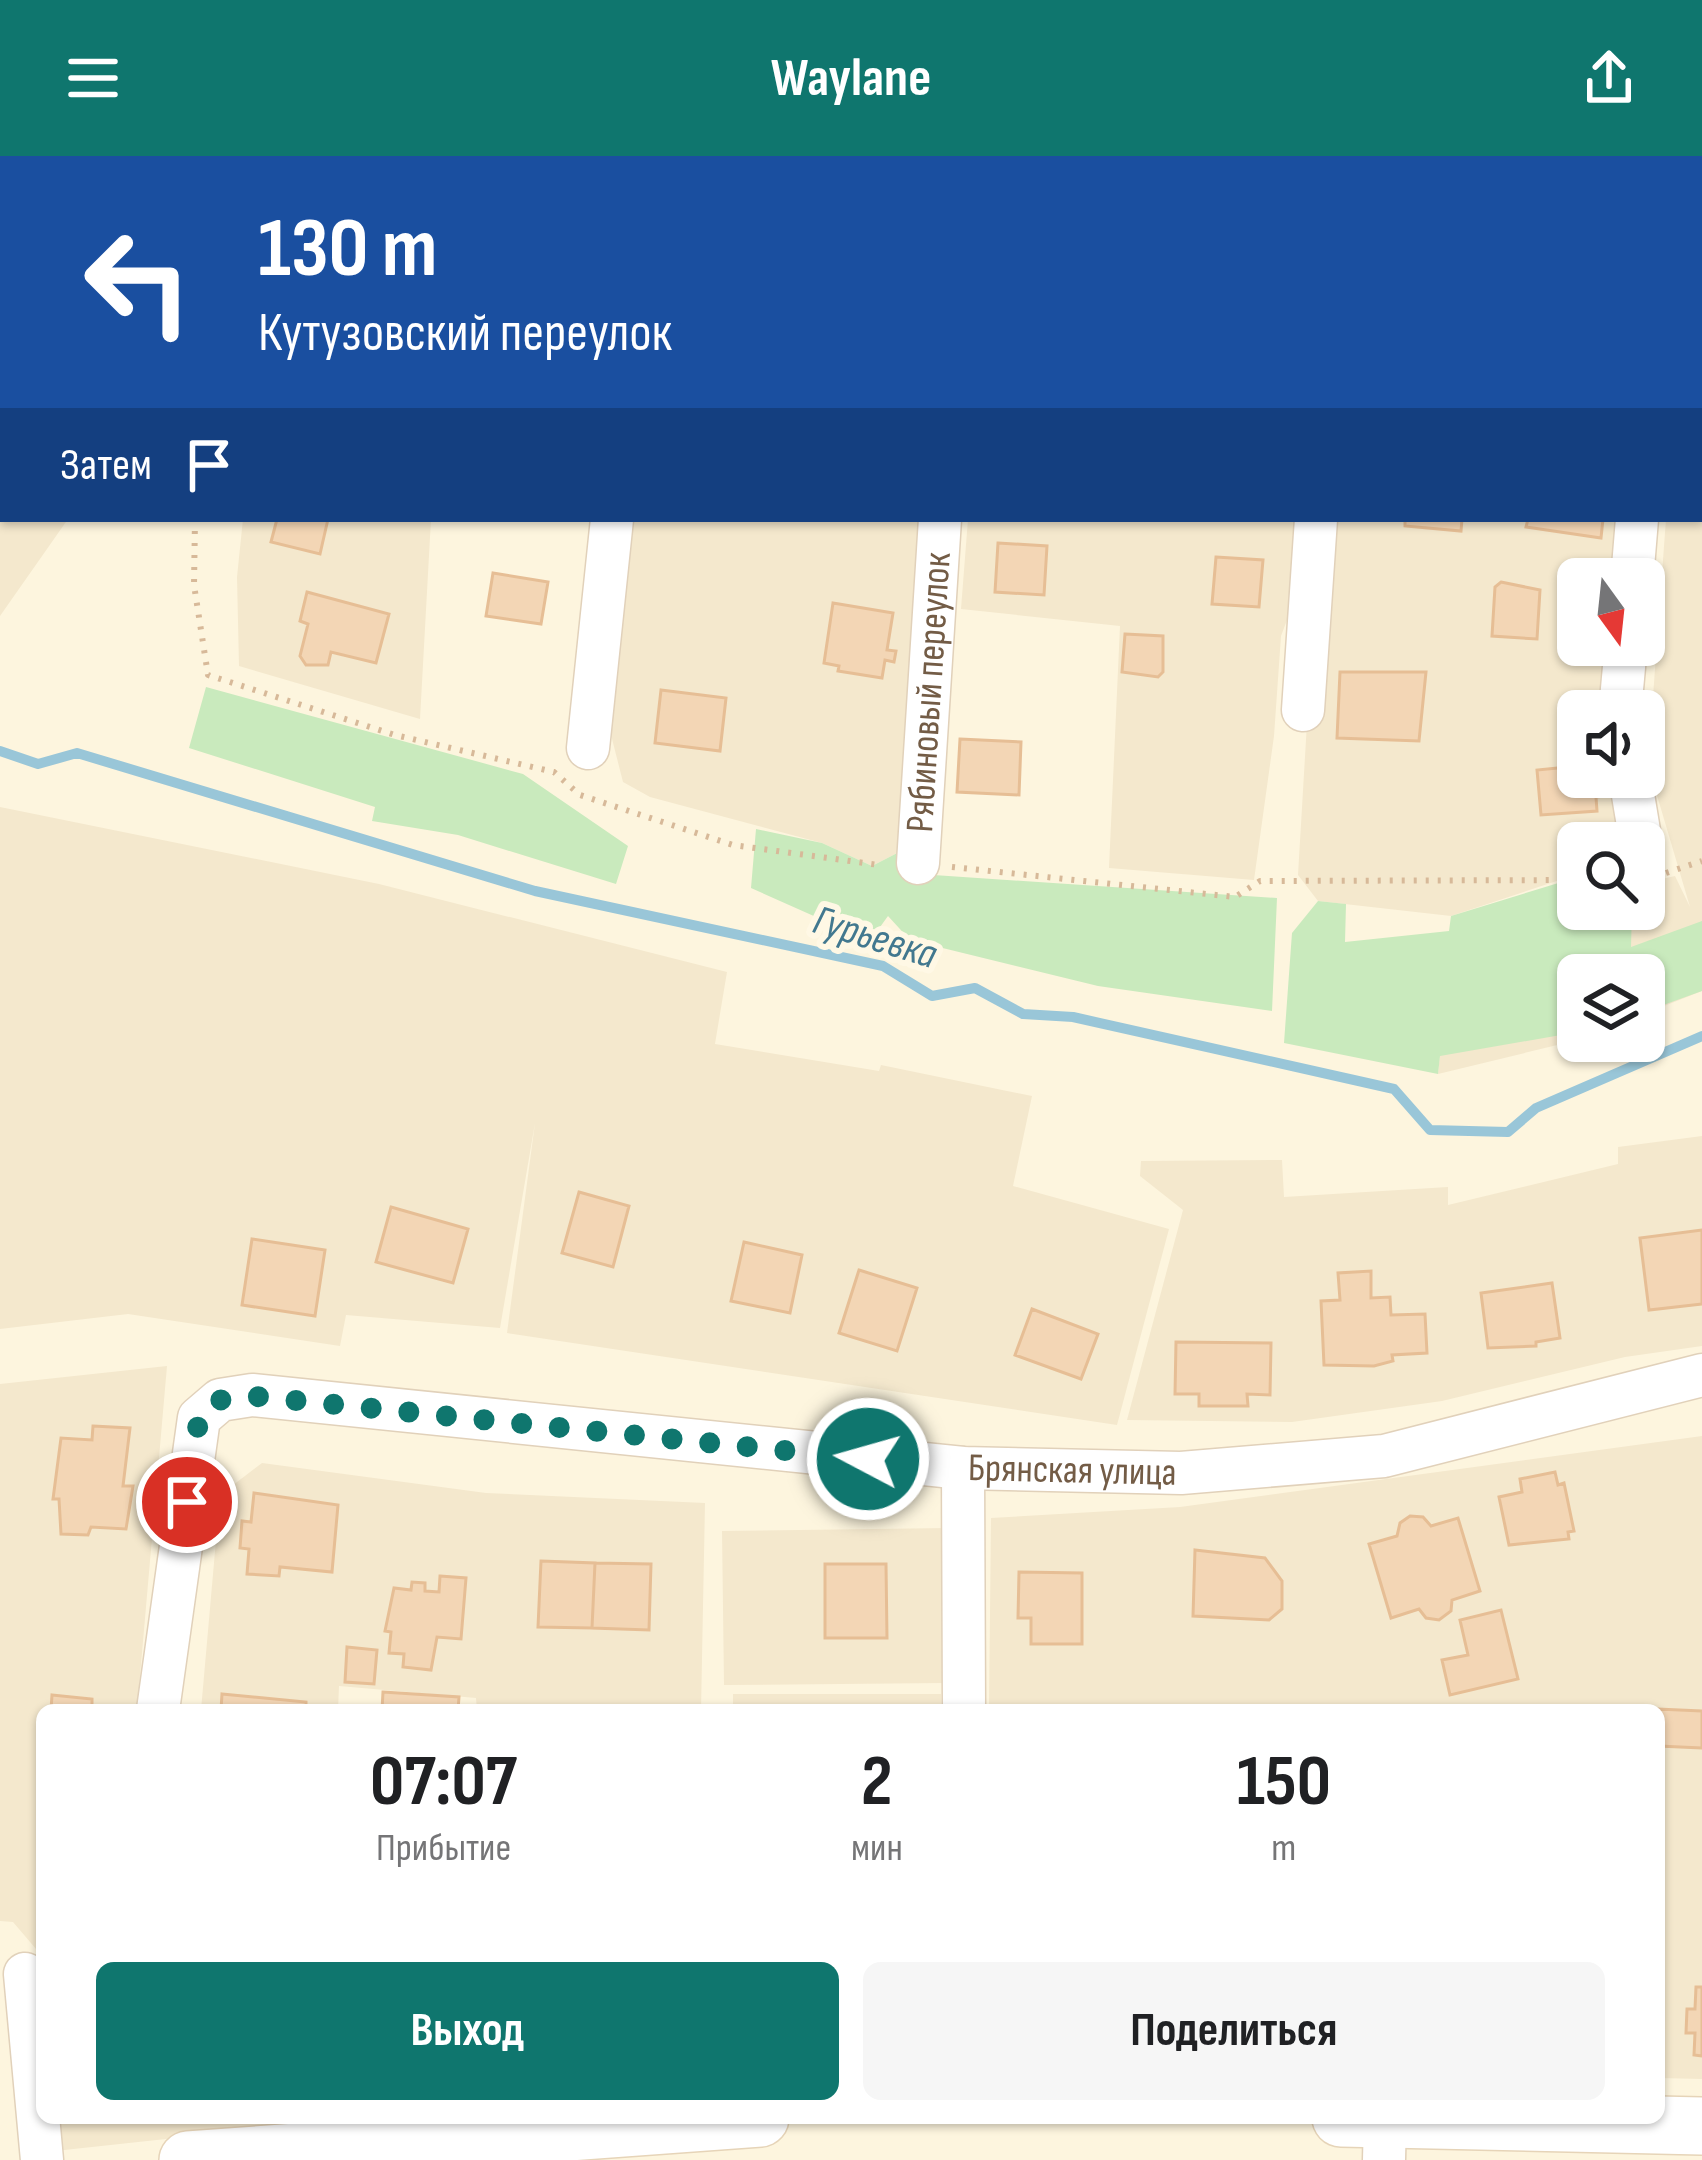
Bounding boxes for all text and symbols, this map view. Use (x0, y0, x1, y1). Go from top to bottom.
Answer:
icon: menu (60, 45, 126, 111)
icon: share (1576, 45, 1642, 111)
text: Waylane (771, 46, 931, 111)
text: 130 m (258, 199, 437, 300)
icon: left (60, 204, 216, 360)
text: Кутузовский переулок (258, 301, 672, 366)
icon: arrive (176, 432, 242, 498)
text: Затем (60, 438, 152, 493)
street label: Рябиновый переулок (897, 551, 961, 834)
north arrow (1557, 558, 1665, 666)
map controls (1557, 558, 1665, 1062)
button: sound (1557, 690, 1665, 798)
button: search (1557, 822, 1665, 930)
water label: Гурьевка (807, 895, 943, 981)
button: layers (1557, 954, 1665, 1062)
position arrow (805, 1396, 931, 1522)
street label: Брянская улица (967, 1445, 1177, 1496)
pin (136, 1451, 238, 1553)
icon: arrive (154, 1469, 220, 1535)
text: 07:07 (370, 1739, 517, 1826)
text: 2 (861, 1739, 893, 1826)
text: 150 (1237, 1739, 1331, 1826)
text: Прибытие (376, 1825, 511, 1872)
text: мин (851, 1825, 903, 1872)
text: m (1271, 1825, 1296, 1872)
button: Выход (96, 1962, 839, 2100)
button: Поделиться (863, 1962, 1605, 2100)

